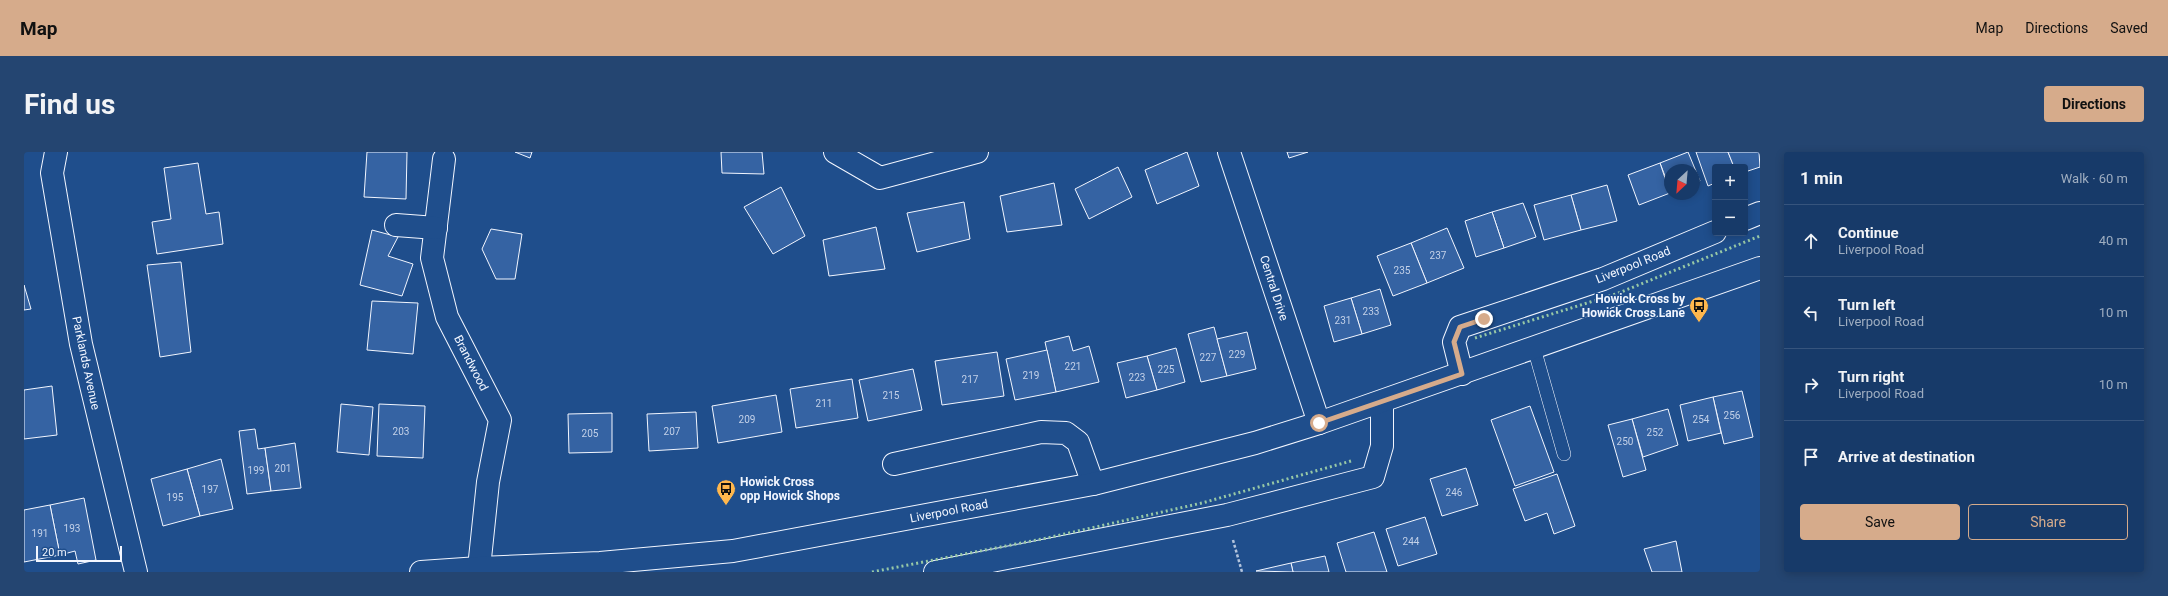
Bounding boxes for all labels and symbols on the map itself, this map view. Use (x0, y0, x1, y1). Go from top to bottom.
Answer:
north arrow (1664, 164, 1700, 200)
street label: Liverpool Road (1594, 244, 1672, 286)
house number: 237 (1430, 250, 1447, 261)
street label: Central Drive (1257, 254, 1291, 322)
house number: 235 (1394, 265, 1411, 276)
place label: Howick Cross by Howick Cross Lane (1582, 292, 1686, 320)
bus stop icon: Howick Cross by Howick Cross Lane (1688, 295, 1710, 323)
house number: 233 (1363, 306, 1379, 317)
route end (1475, 310, 1493, 328)
street label: Parklands Avenue (69, 315, 103, 411)
house number: 231 (1335, 315, 1351, 326)
street label: Brandwood (451, 333, 491, 393)
house number: 229 (1229, 349, 1245, 360)
house number: 227 (1200, 352, 1217, 363)
house number: 221 (1065, 361, 1081, 372)
house number: 225 (1158, 364, 1175, 375)
house number: 219 (1023, 370, 1039, 381)
house number: 223 (1129, 372, 1145, 383)
house number: 217 (962, 374, 979, 385)
house number: 215 (883, 390, 900, 401)
house number: 211 (816, 398, 832, 409)
house number: 256 (1724, 410, 1741, 421)
house number: 209 (739, 414, 755, 425)
route start (1310, 414, 1328, 432)
house number: 254 (1693, 414, 1710, 425)
house number: 203 (393, 426, 409, 437)
house number: 207 (664, 426, 681, 437)
house number: 252 (1647, 427, 1664, 438)
house number: 205 (582, 428, 599, 439)
house number: 250 (1617, 436, 1634, 447)
house number: 201 (275, 463, 291, 474)
house number: 199 (248, 465, 264, 476)
place label: Howick Cross opp Howick Shops (740, 475, 840, 503)
bus stop icon: Howick Cross opp Howick Shops (715, 478, 737, 506)
house number: 197 (202, 484, 219, 495)
house number: 246 (1446, 487, 1463, 498)
house number: 195 (167, 492, 184, 503)
street label: Liverpool Road (909, 497, 989, 525)
house number: 193 (64, 523, 80, 534)
house number: 191 (32, 528, 48, 539)
house number: 244 (1403, 536, 1420, 547)
scale bar (36, 544, 122, 563)

